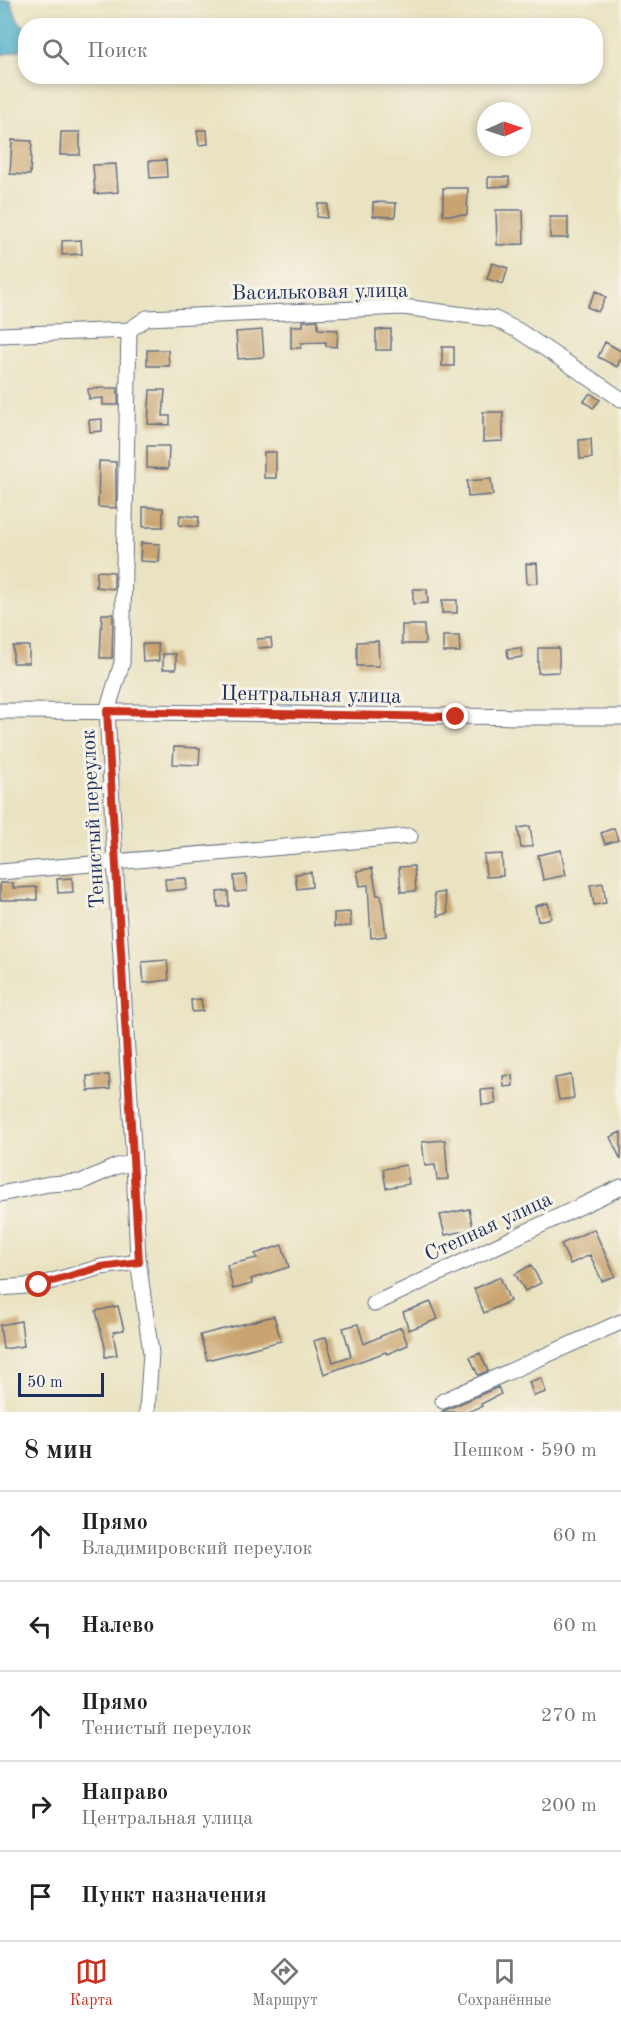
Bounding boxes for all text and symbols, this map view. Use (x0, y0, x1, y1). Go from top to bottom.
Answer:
search box (18, 18, 603, 84)
icon: search (39, 35, 72, 68)
text: Поиск (87, 40, 148, 62)
north arrow (477, 102, 531, 156)
street label: Васильковая улица (232, 280, 408, 305)
street label: Центральная улица (220, 683, 402, 708)
route end (442, 703, 468, 729)
street label: Тенистый переулок (78, 728, 109, 909)
street label: Степная улица (422, 1189, 555, 1266)
route start (25, 1271, 51, 1297)
scale bar (18, 1370, 104, 1398)
text: 50 m (27, 1375, 63, 1391)
text: 8 мин (24, 1438, 93, 1464)
text: Пешком · 590 m (452, 1441, 597, 1461)
text: Прямо (81, 1512, 148, 1534)
icon: ahead (24, 1520, 57, 1553)
text: 60 m (552, 1526, 597, 1546)
text: Владимировский переулок (81, 1539, 313, 1559)
icon: left (24, 1610, 57, 1643)
text: Налево (81, 1615, 154, 1637)
text: 60 m (552, 1616, 597, 1636)
text: Прямо (81, 1692, 148, 1714)
icon: ahead (24, 1700, 57, 1733)
text: 270 m (541, 1706, 597, 1726)
text: Тенистый переулок (81, 1719, 252, 1739)
text: Направо (81, 1782, 168, 1804)
icon: right (24, 1790, 57, 1823)
text: 200 m (541, 1796, 597, 1816)
text: Центральная улица (81, 1809, 253, 1829)
icon: arrive (24, 1880, 57, 1913)
text: Пункт назначения (81, 1885, 267, 1907)
tab: Карта (70, 1955, 113, 2011)
tab: Маршрут (252, 1955, 318, 2011)
tab: Сохранённые (457, 1955, 551, 2011)

